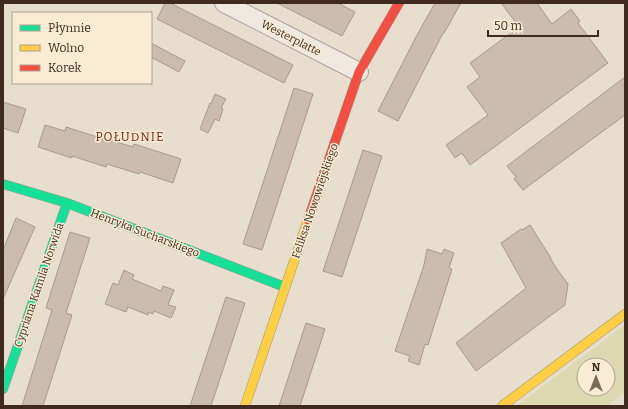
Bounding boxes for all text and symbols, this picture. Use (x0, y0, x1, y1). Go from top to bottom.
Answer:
legend (12, 12, 152, 84)
scale bar (488, 12, 598, 38)
street label: Westerplatte (259, 17, 323, 59)
text: 50 m (494, 19, 523, 33)
text: Płynnie (48, 21, 91, 35)
text: Wolno (48, 41, 84, 55)
text: Korek (48, 61, 81, 75)
district label: POŁUDNIE (96, 130, 165, 144)
street label: Feliksa Nowowiejskiego (289, 142, 341, 260)
street label: Henryka Sucharskiego (89, 206, 201, 260)
street label: Cypriana Kamila Norwida (12, 221, 66, 349)
north arrow (576, 357, 616, 397)
text: N (592, 361, 601, 374)

